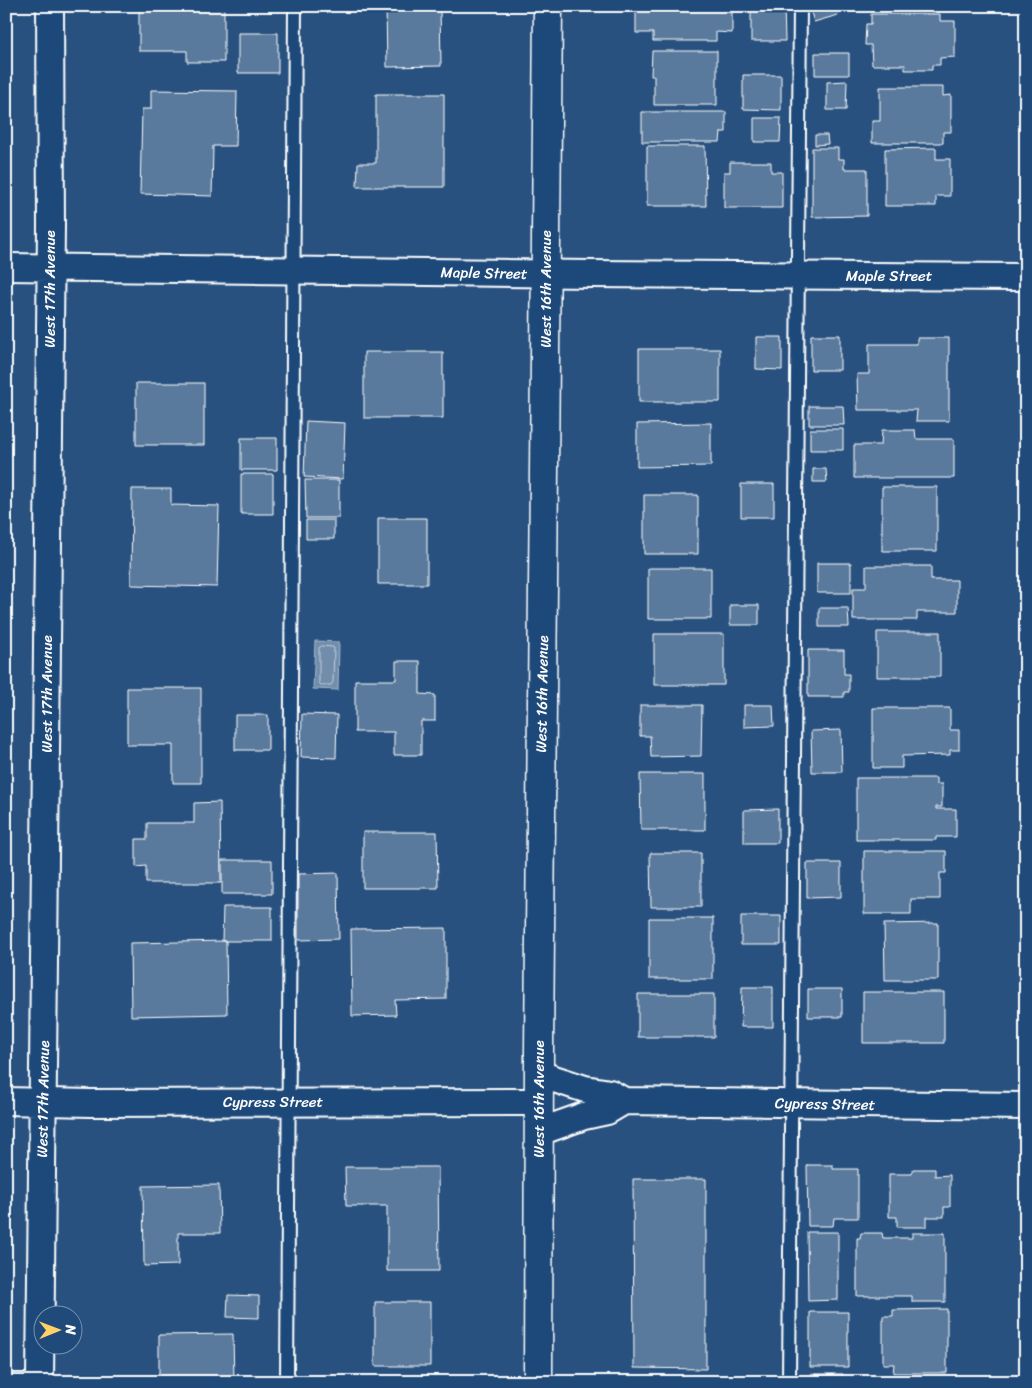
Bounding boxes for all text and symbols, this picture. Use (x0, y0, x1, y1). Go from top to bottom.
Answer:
street label: West 17th Avenue (37, 230, 63, 348)
street label: West 16th Avenue (533, 230, 559, 348)
street label: Maple Street (440, 259, 528, 287)
street label: Maple Street (846, 263, 933, 289)
street label: West 17th Avenue (34, 635, 60, 753)
street label: West 16th Avenue (528, 635, 556, 753)
street label: West 17th Avenue (29, 1040, 57, 1158)
street label: West 16th Avenue (526, 1040, 552, 1158)
street label: Cypress Street (223, 1089, 324, 1115)
street label: Cypress Street (775, 1090, 876, 1118)
north arrow (32, 1306, 82, 1356)
text: N (58, 1324, 83, 1335)

